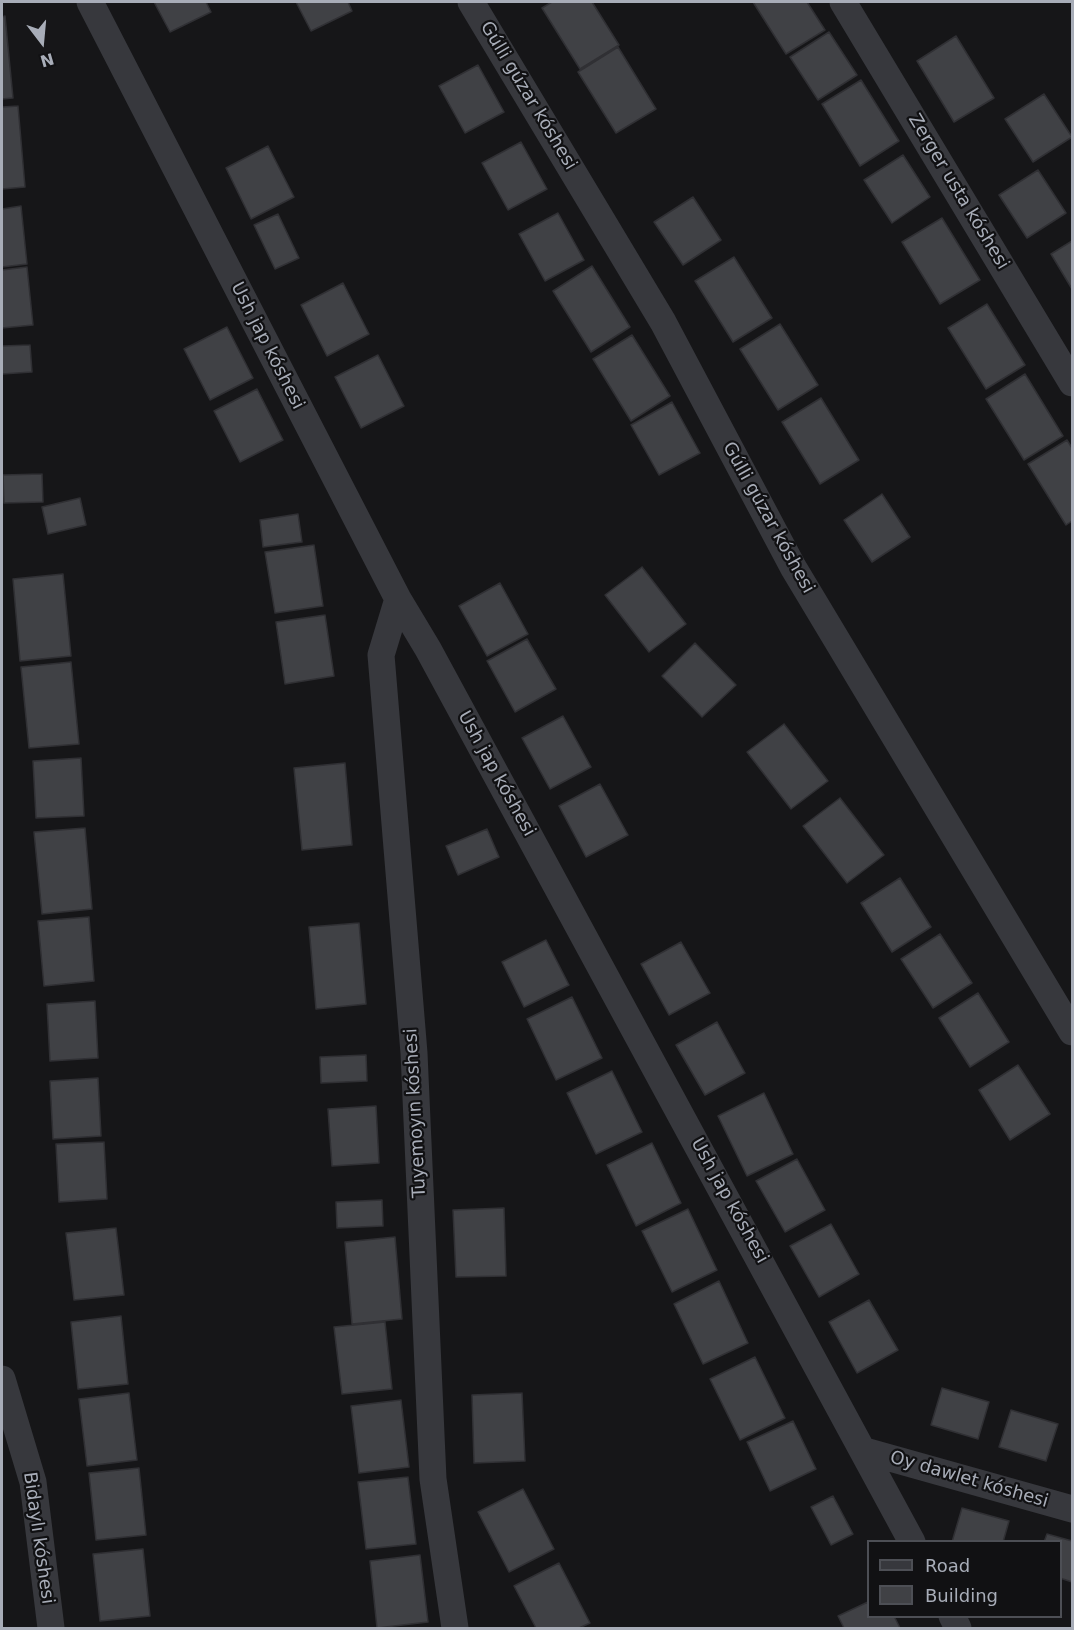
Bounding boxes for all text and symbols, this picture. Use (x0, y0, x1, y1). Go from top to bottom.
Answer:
north arrow (12, 12, 72, 72)
street label: Gúlli gúzar kóshesi (475, 18, 581, 174)
text: N (38, 49, 56, 71)
street label: Zerger usta kóshesi (903, 110, 1013, 274)
street label: Ush jap kóshesi (226, 279, 308, 413)
street label: Gúlli gúzar kóshesi (717, 439, 819, 597)
street label: Ush jap kóshesi (453, 708, 539, 840)
street label: Tuyemoyın kóshesi (401, 1028, 431, 1198)
street label: Ush jap kóshesi (686, 1135, 772, 1267)
street label: Oy dawlet kóshesi (887, 1447, 1051, 1513)
street label: Bidaylı kóshesi (18, 1471, 58, 1605)
legend (867, 1540, 1062, 1618)
text: Road (925, 1555, 970, 1576)
text: Building (925, 1585, 998, 1606)

